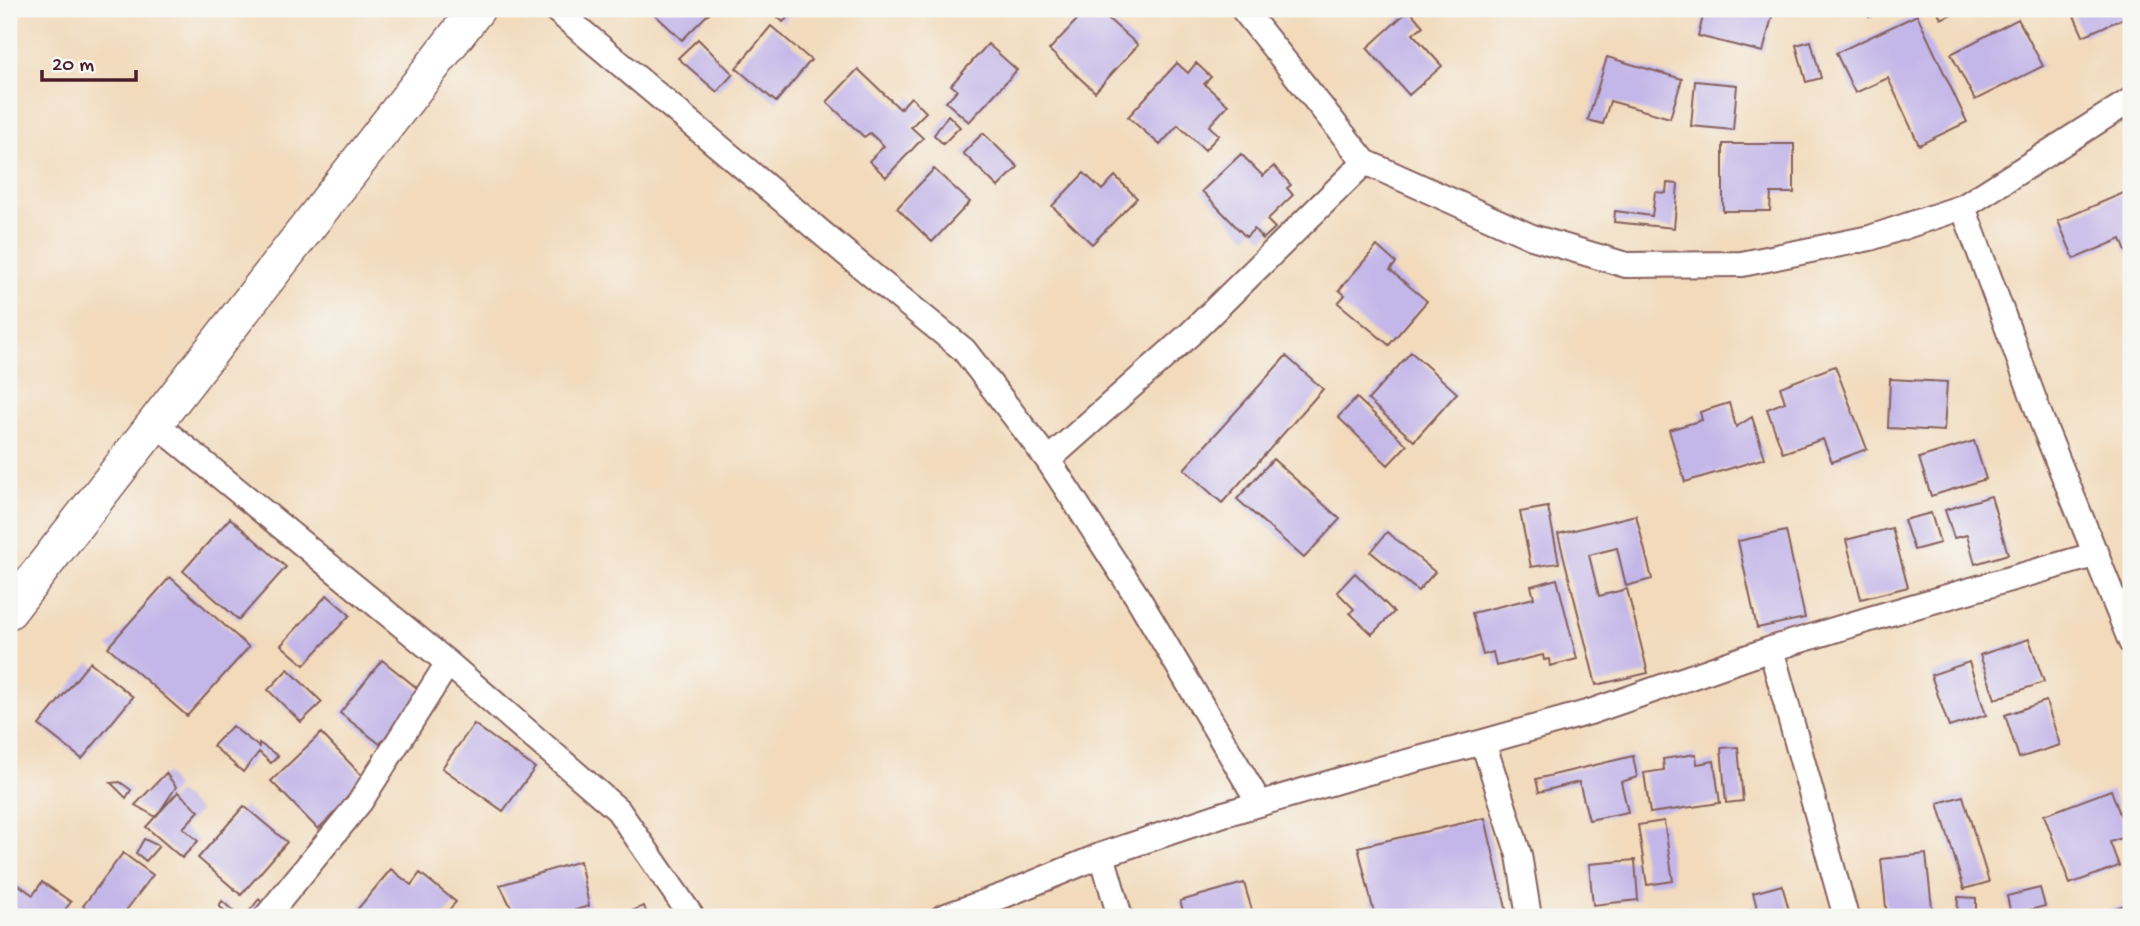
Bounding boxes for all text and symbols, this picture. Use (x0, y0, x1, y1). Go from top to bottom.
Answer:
scale bar (42, 38, 136, 82)
text: 20 m (52, 54, 94, 79)

